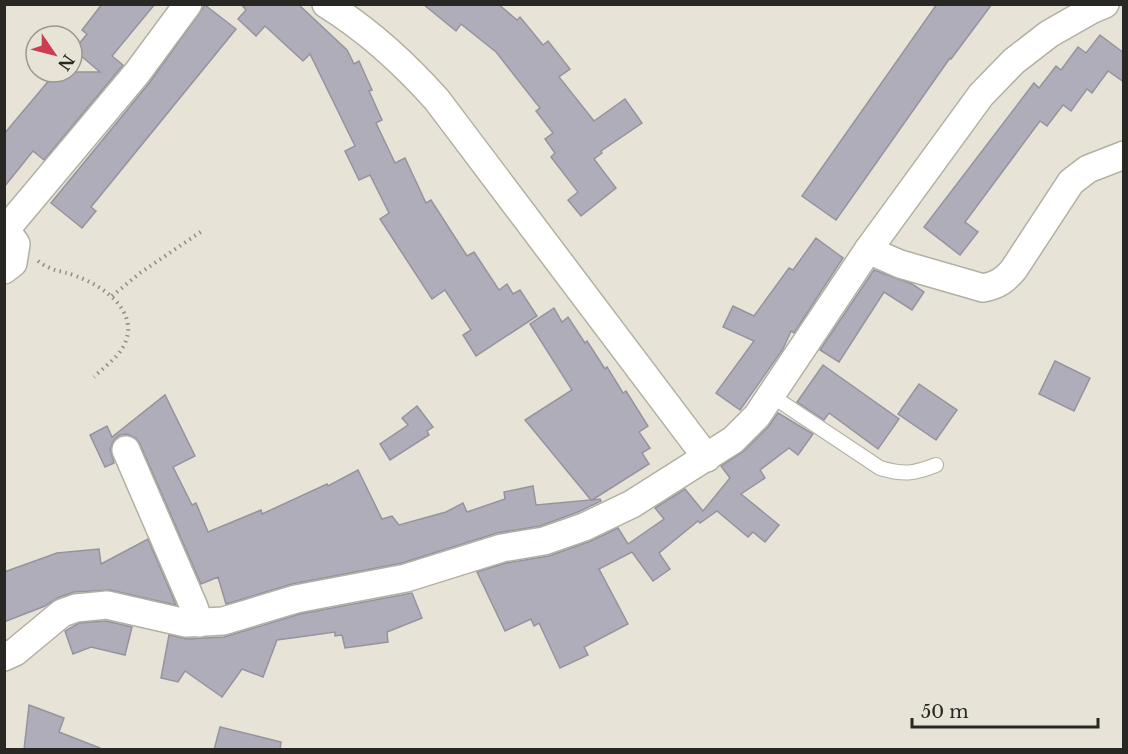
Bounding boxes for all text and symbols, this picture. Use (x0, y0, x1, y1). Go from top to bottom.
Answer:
north arrow (24, 24, 84, 84)
text: N (54, 51, 79, 75)
scale bar (912, 691, 1098, 729)
text: 50 m (921, 701, 969, 723)

